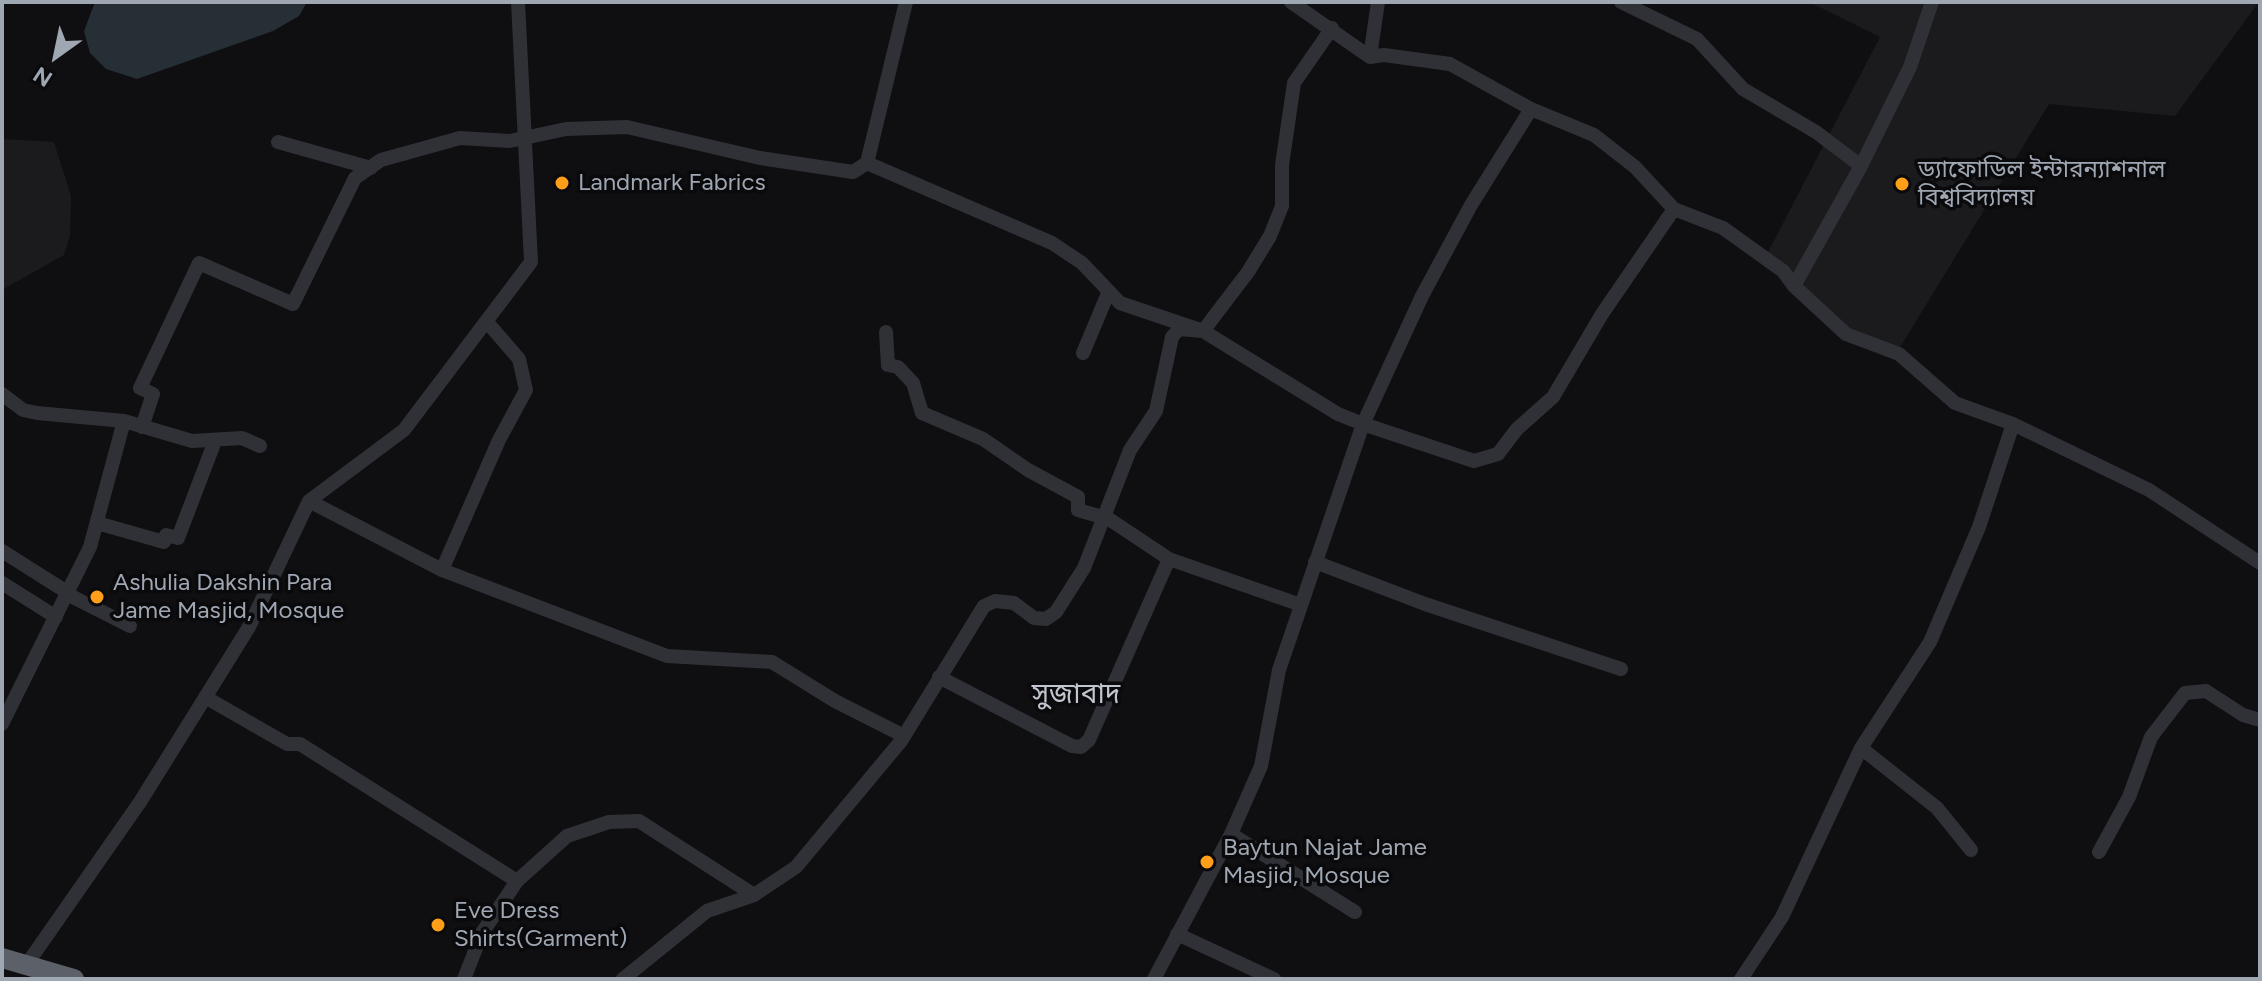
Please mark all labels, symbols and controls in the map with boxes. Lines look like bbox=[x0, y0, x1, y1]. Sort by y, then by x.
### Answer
north arrow bbox=[16, 16, 96, 96]
text: N bbox=[28, 61, 57, 93]
place label: ড্যাফোডিল ইন্টারন্যাশনাল বিশ্ববিদ্যালয় bbox=[1918, 156, 2165, 212]
place label: Landmark Fabrics bbox=[578, 169, 766, 197]
marker: Landmark Fabrics bbox=[553, 174, 571, 192]
marker: ড্যাফোডিল ইন্টারন্যাশনাল বিশ্ববিদ্যালয় bbox=[1893, 175, 1911, 193]
place label: Ashulia Dakshin Para Jame Masjid, Mosque bbox=[113, 569, 344, 625]
marker: Ashulia Dakshin Para Jame Masjid, Mosque bbox=[88, 588, 106, 606]
district label: সুজাবাদ bbox=[1032, 678, 1120, 712]
place label: Baytun Najat Jame Masjid, Mosque bbox=[1223, 834, 1427, 890]
marker: Baytun Najat Jame Masjid, Mosque bbox=[1198, 853, 1216, 871]
place label: Eve Dress Shirts(Garment) bbox=[454, 897, 628, 953]
marker: Eve Dress Shirts(Garment) bbox=[429, 916, 447, 934]

